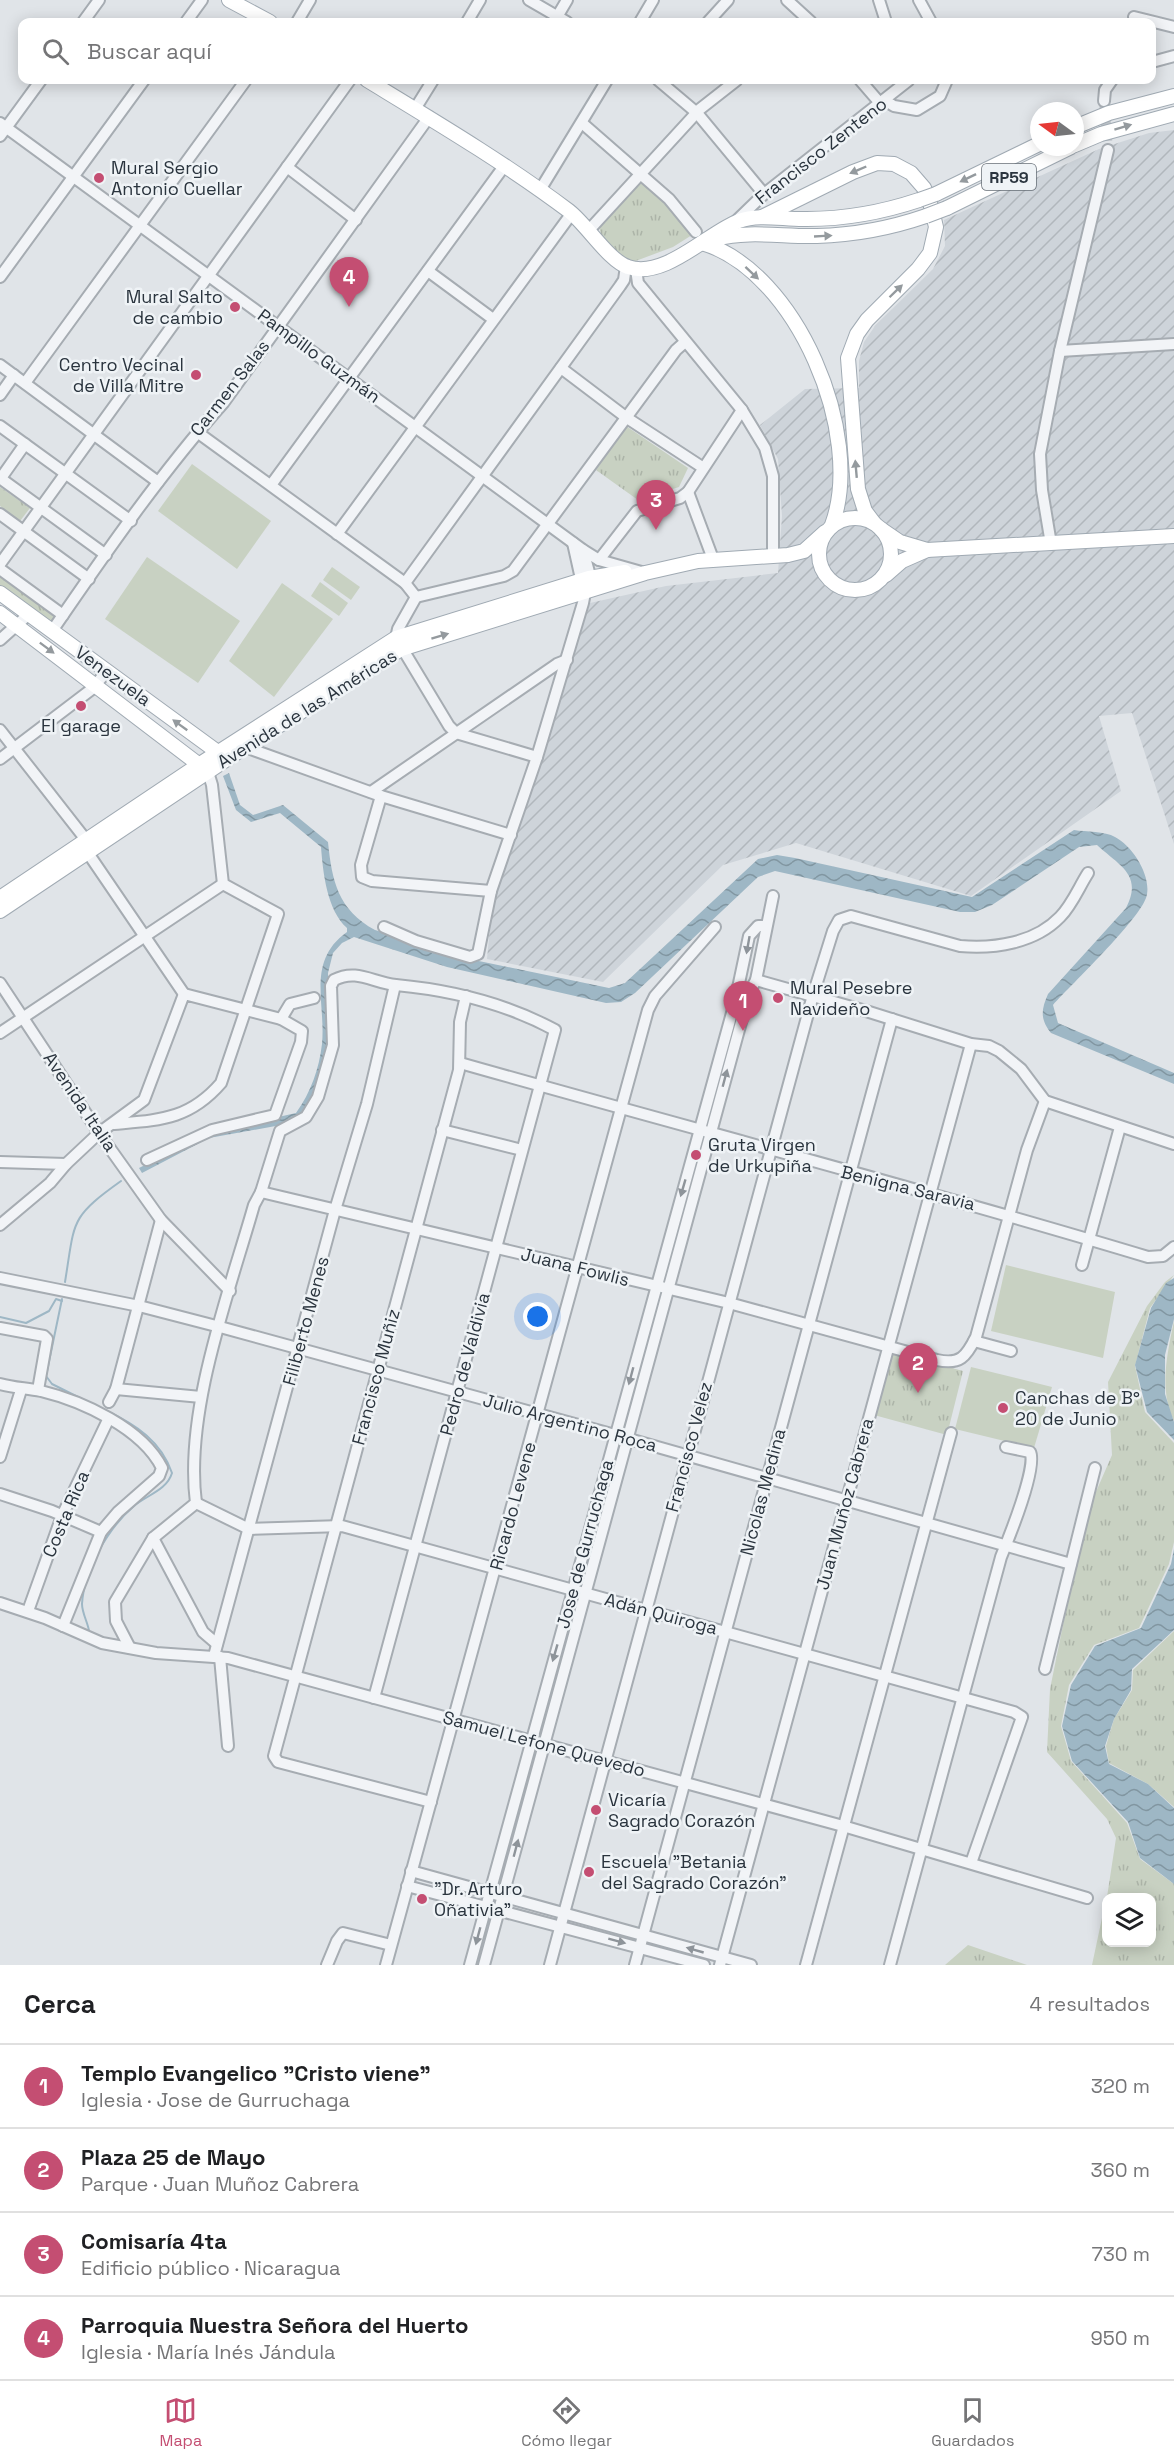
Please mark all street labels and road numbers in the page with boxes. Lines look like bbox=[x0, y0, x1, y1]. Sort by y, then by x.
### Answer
street label: Francisco Zenteno bbox=[750, 92, 891, 209]
road number: RP59 bbox=[982, 164, 1036, 190]
street label: Pampillo Guzmán bbox=[253, 303, 385, 408]
street label: Carmen Salas bbox=[185, 335, 274, 440]
street label: Venezuela bbox=[71, 640, 156, 711]
street label: Avenida de las Américas bbox=[213, 644, 401, 773]
street label: Avenida Italia bbox=[39, 1048, 122, 1156]
street label: Benigna Saravia bbox=[839, 1160, 978, 1215]
street label: Juana Fowlis bbox=[519, 1242, 632, 1291]
street label: Filiberto Menes bbox=[277, 1254, 334, 1388]
street label: Pedro de Valdivia bbox=[434, 1290, 495, 1438]
street label: Francisco Muñiz bbox=[346, 1306, 405, 1448]
street label: Francisco Velez bbox=[660, 1379, 717, 1514]
street label: Julio Argentino Roca bbox=[480, 1388, 660, 1457]
street label: Juan Muñoz Cabrera bbox=[810, 1415, 879, 1592]
street label: Nicolas Medina bbox=[734, 1426, 791, 1558]
street label: Ricardo Levene bbox=[484, 1439, 541, 1573]
street label: Jose de Gurruchaga bbox=[551, 1457, 618, 1631]
street label: Costa Rica bbox=[37, 1467, 94, 1561]
street label: Adán Quiroga bbox=[602, 1587, 720, 1640]
street label: Samuel Lefone Quevedo bbox=[440, 1705, 648, 1782]

